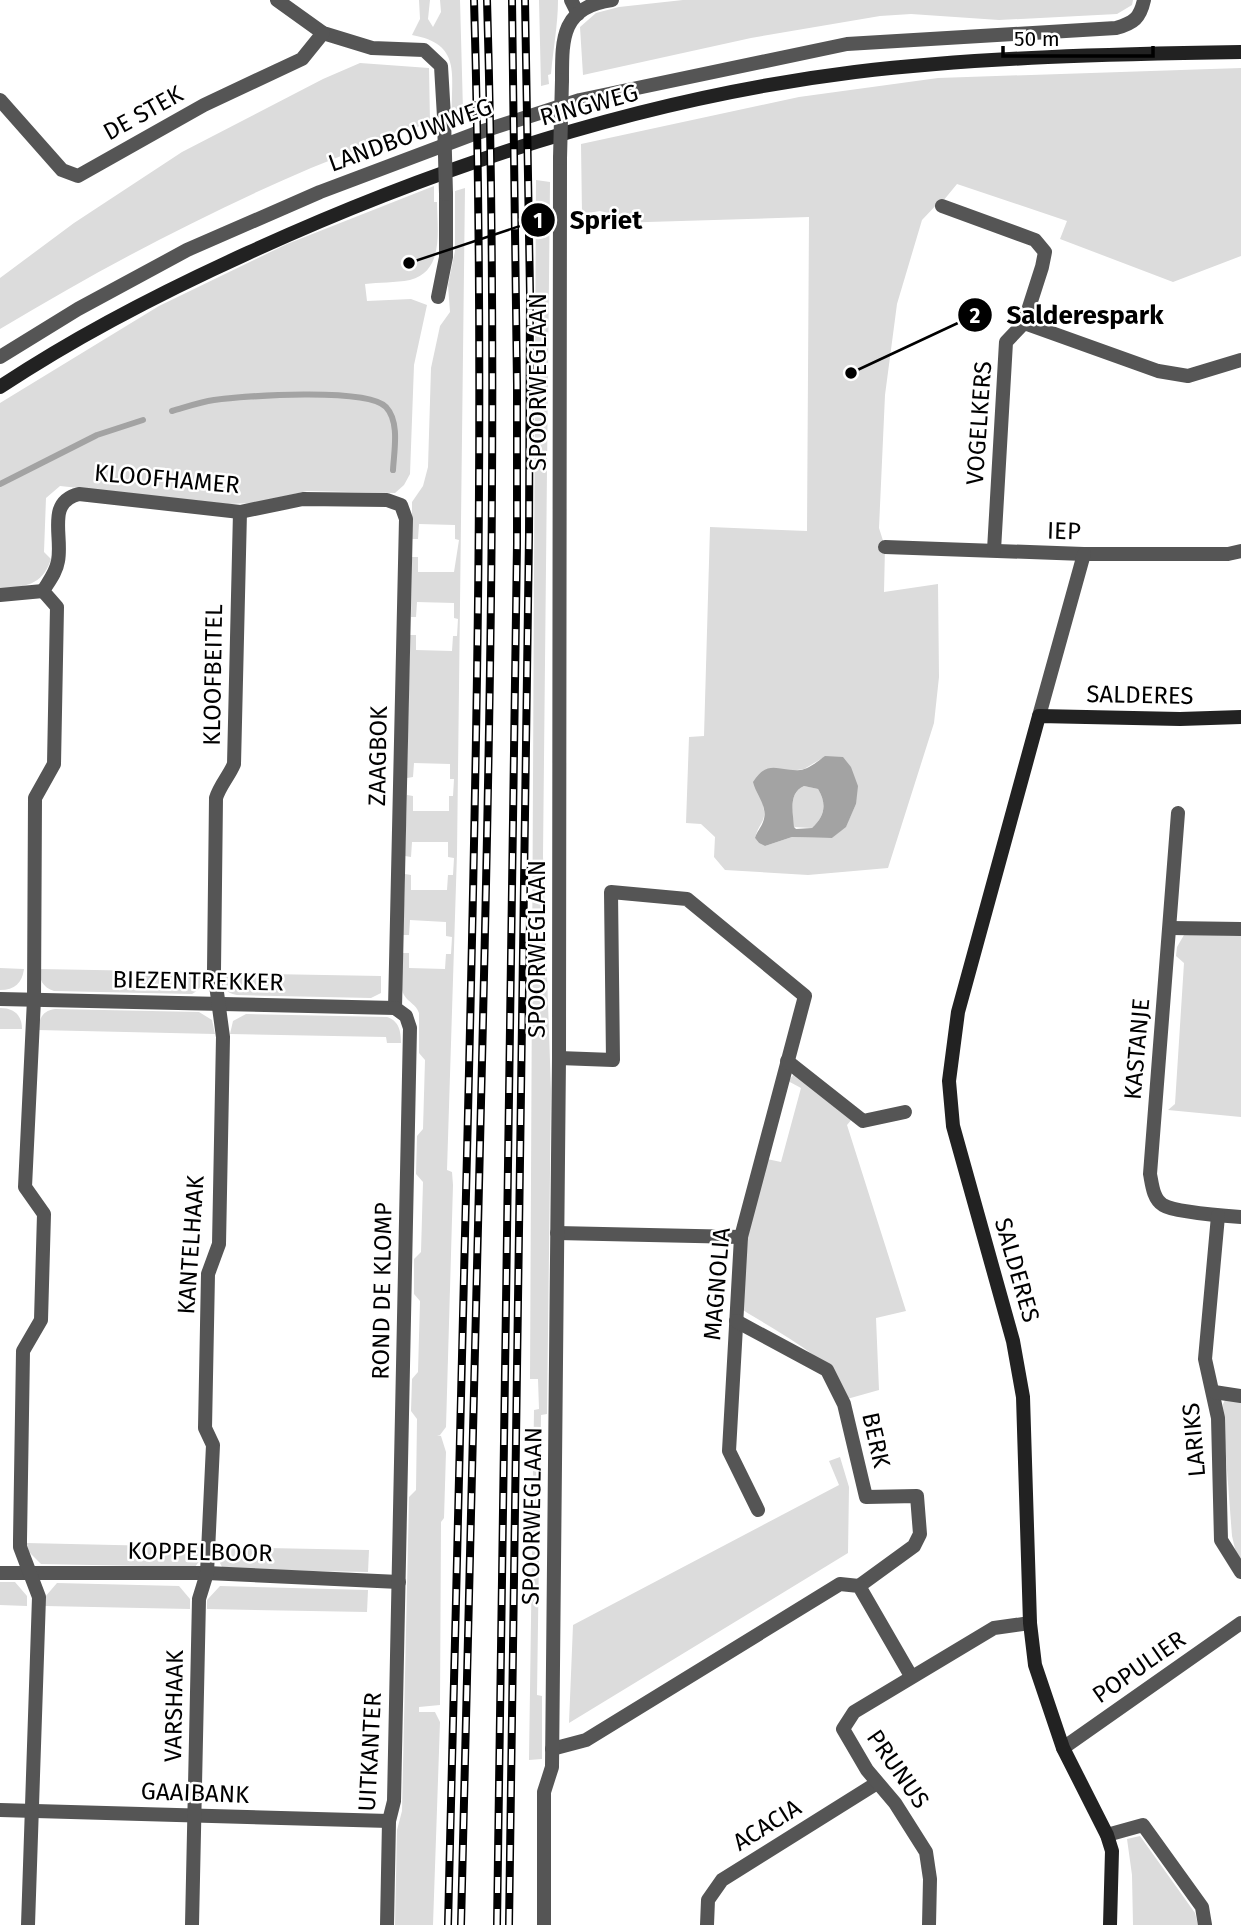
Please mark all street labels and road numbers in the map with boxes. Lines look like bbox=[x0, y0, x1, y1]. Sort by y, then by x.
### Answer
street label: RINGWEG bbox=[537, 78, 641, 132]
street label: DE STEK bbox=[98, 79, 188, 146]
street label: LANDBOUWWEG bbox=[324, 92, 496, 178]
street label: SPOORWEGLAAN bbox=[524, 293, 552, 471]
street label: VOGELKERS bbox=[961, 360, 997, 486]
street label: KLOOFHAMER bbox=[93, 459, 241, 499]
street label: IEP bbox=[1047, 516, 1081, 546]
street label: KLOOFBEITEL bbox=[198, 604, 228, 746]
street label: SALDERES bbox=[1086, 680, 1194, 710]
street label: ZAAGBOK bbox=[363, 705, 393, 806]
street label: SPOORWEGLAAN bbox=[523, 860, 551, 1038]
street label: BIEZENTREKKER bbox=[112, 966, 284, 996]
street label: KASTANJE bbox=[1119, 997, 1155, 1101]
street label: KANTELHAAK bbox=[172, 1174, 210, 1316]
street label: ROND DE KLOMP bbox=[366, 1202, 398, 1380]
street label: SALDERES bbox=[989, 1215, 1045, 1325]
street label: MAGNOLIA bbox=[698, 1226, 736, 1342]
street label: LARIKS bbox=[1177, 1402, 1211, 1478]
street label: BERK bbox=[856, 1410, 896, 1471]
street label: SPOORWEGLAAN bbox=[516, 1427, 548, 1605]
street label: KOPPELBOOR bbox=[127, 1537, 273, 1567]
street label: POPULIER bbox=[1087, 1625, 1191, 1709]
street label: VARSHAAK bbox=[159, 1649, 189, 1762]
street label: UITKANTER bbox=[353, 1692, 387, 1812]
street label: PRUNUS bbox=[861, 1724, 935, 1814]
street label: GAAIBANK bbox=[140, 1777, 251, 1809]
street label: ACACIA bbox=[728, 1793, 806, 1857]

